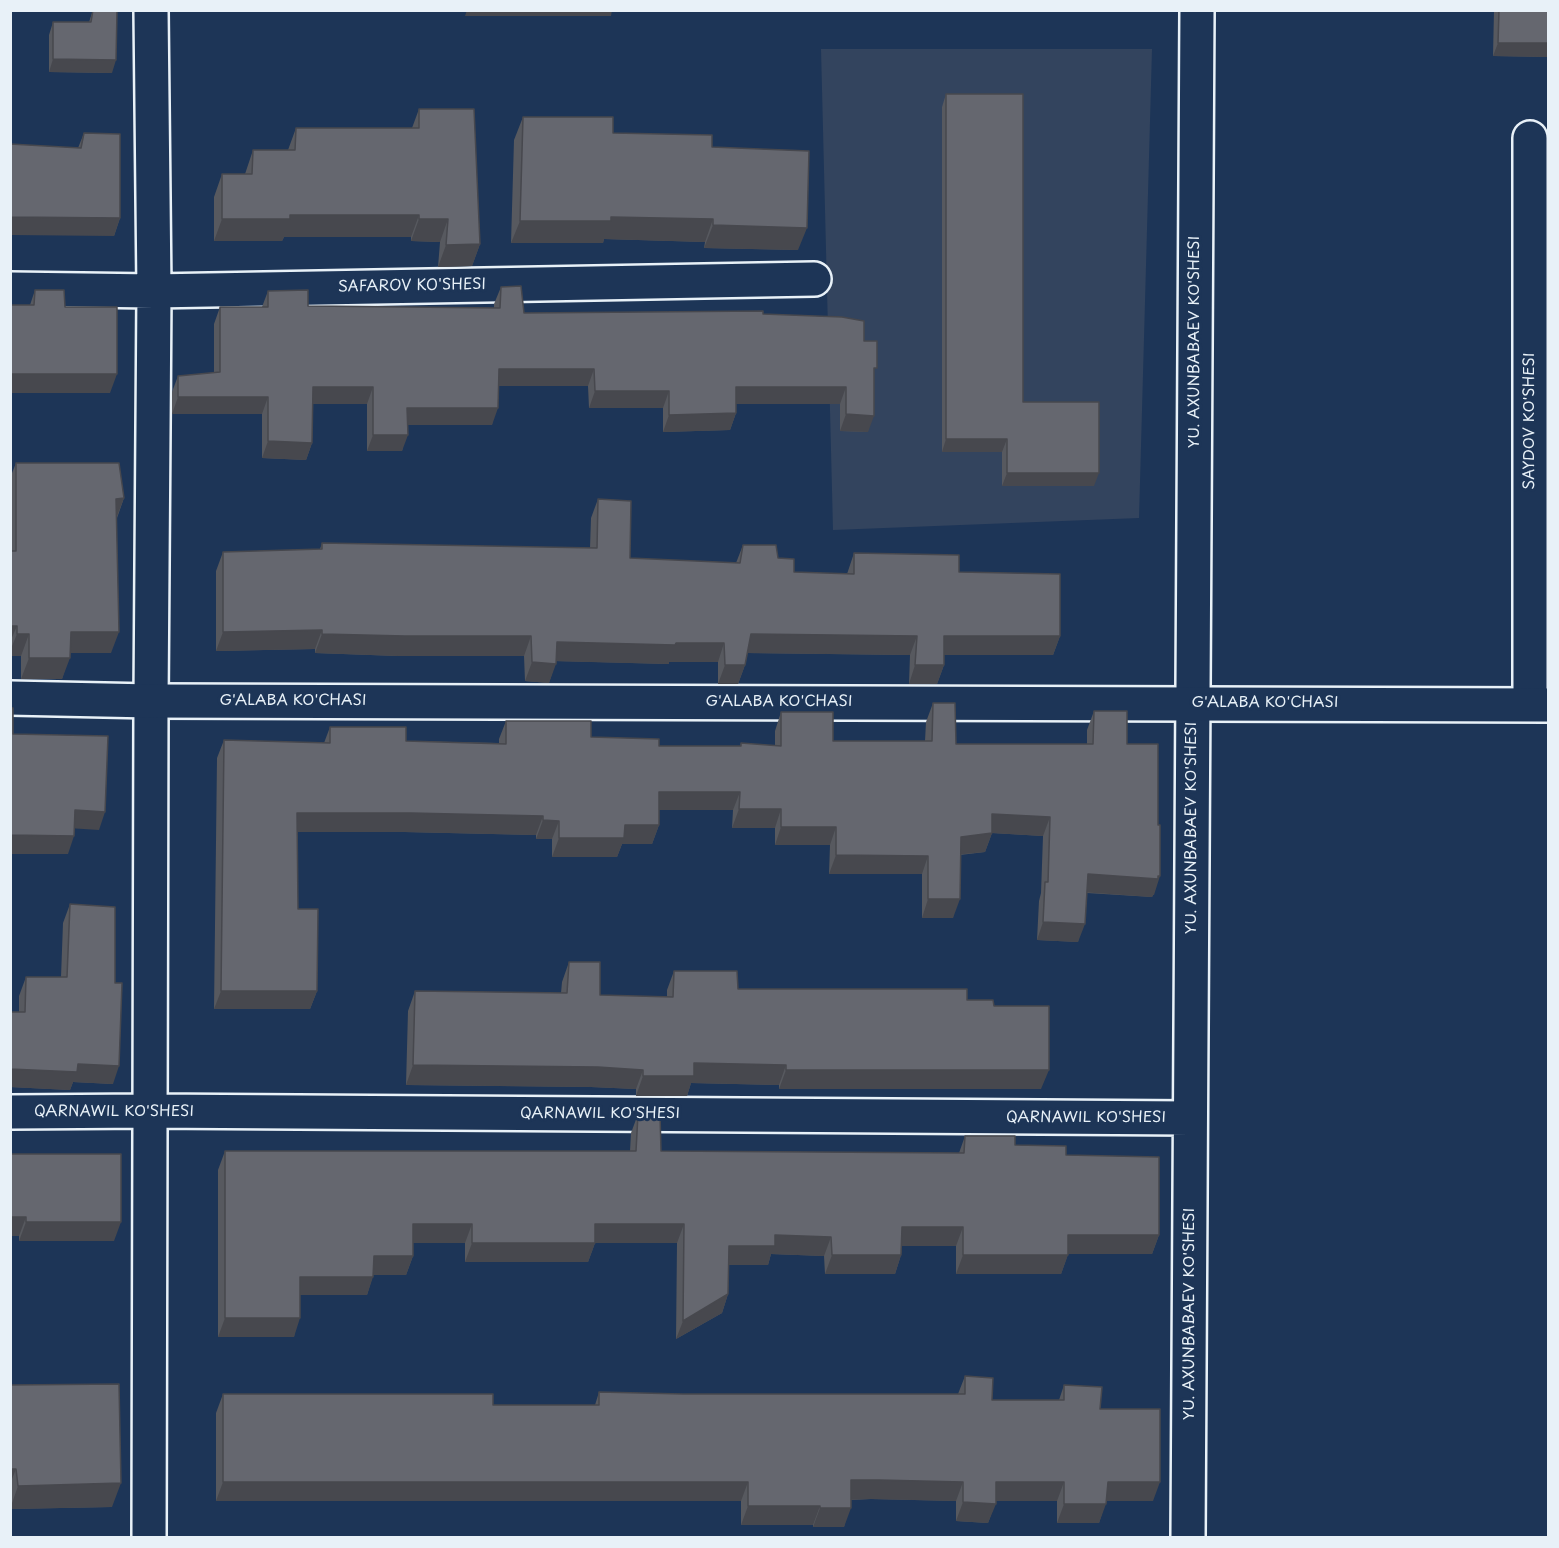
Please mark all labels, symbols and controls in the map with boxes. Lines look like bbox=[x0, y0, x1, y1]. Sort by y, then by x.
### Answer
street label: YU. AXUNBABAEV KO'SHESI bbox=[1186, 236, 1204, 448]
street label: SAFAROV KO'SHESI bbox=[338, 276, 486, 296]
street label: SAYDOV KO'SHESI bbox=[1521, 352, 1539, 490]
street label: G'ALABA KO'CHASI bbox=[219, 692, 367, 710]
street label: G'ALABA KO'CHASI bbox=[705, 693, 853, 711]
street label: G'ALABA KO'CHASI bbox=[1191, 694, 1339, 712]
street label: YU. AXUNBABAEV KO'SHESI bbox=[1183, 722, 1201, 934]
street label: QARNAWIL KO'SHESI bbox=[34, 1103, 194, 1121]
street label: QARNAWIL KO'SHESI bbox=[520, 1105, 680, 1123]
street label: QARNAWIL KO'SHESI bbox=[1006, 1109, 1166, 1127]
street label: YU. AXUNBABAEV KO'SHESI bbox=[1181, 1208, 1199, 1420]

